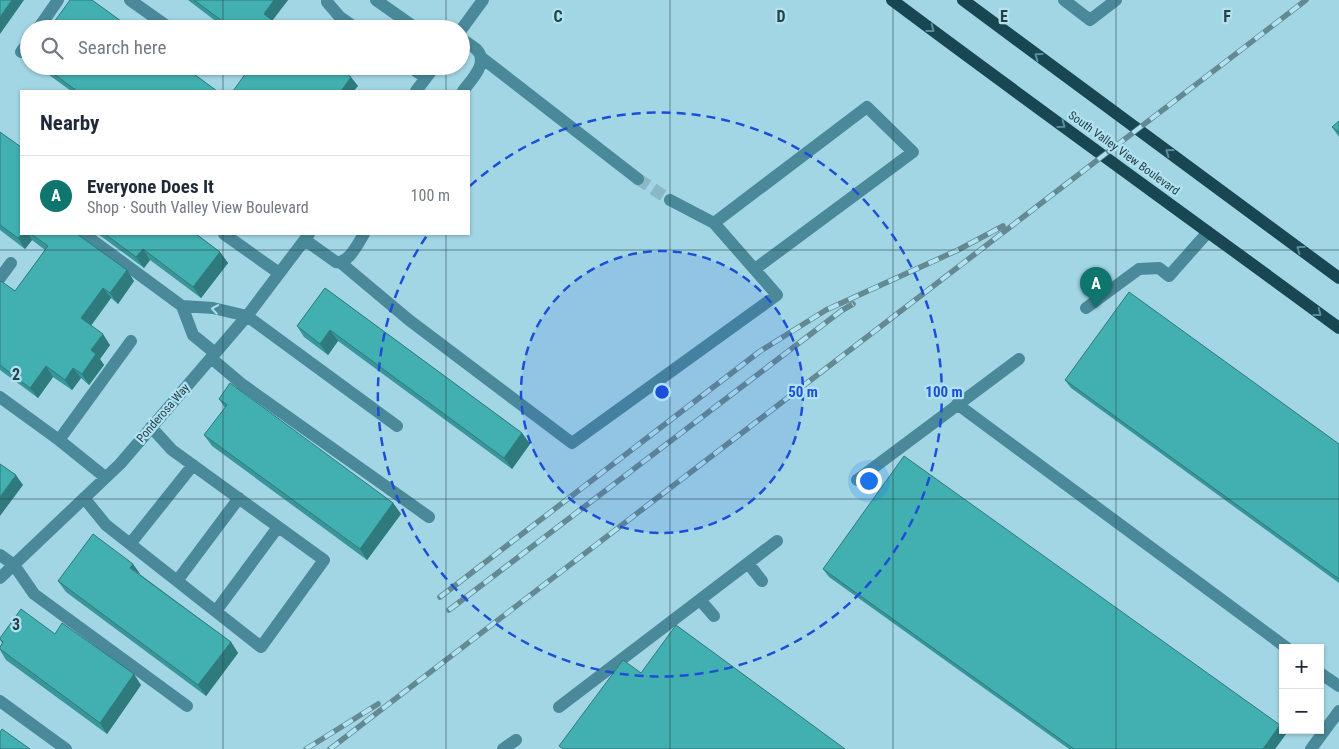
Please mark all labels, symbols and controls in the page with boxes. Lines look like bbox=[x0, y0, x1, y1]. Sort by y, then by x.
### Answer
text: C bbox=[553, 7, 563, 26]
text: D bbox=[776, 7, 786, 26]
text: E bbox=[1000, 7, 1008, 26]
text: F bbox=[1223, 7, 1231, 26]
search box bbox=[20, 20, 470, 75]
one-way arrow bbox=[925, 23, 935, 32]
icon: search bbox=[38, 34, 66, 62]
text: Search here bbox=[78, 36, 166, 59]
one-way arrow bbox=[1035, 53, 1044, 61]
street label: South Valley View Boulevard bbox=[1066, 108, 1182, 198]
text: Nearby bbox=[40, 111, 99, 135]
one-way arrow bbox=[1056, 120, 1065, 128]
one-way arrow bbox=[1165, 149, 1175, 158]
text: Everyone Does It bbox=[87, 175, 214, 198]
text: A bbox=[51, 186, 61, 205]
text: 100 m bbox=[411, 186, 450, 205]
text: Shop · South Valley View Boulevard bbox=[87, 198, 309, 217]
one-way arrow bbox=[1297, 246, 1306, 254]
pin: A bbox=[1080, 267, 1112, 308]
one-way arrow bbox=[210, 304, 219, 314]
one-way arrow bbox=[1312, 307, 1321, 315]
text: 2 bbox=[12, 365, 20, 384]
street label: Ponderosa Way bbox=[134, 381, 192, 445]
centre of rings bbox=[653, 383, 671, 401]
text: 50 m bbox=[788, 383, 818, 401]
text: 100 m bbox=[925, 383, 963, 401]
your location bbox=[856, 468, 882, 494]
text: 3 bbox=[12, 615, 20, 634]
map controls bbox=[1279, 644, 1324, 734]
button: + bbox=[1279, 644, 1324, 689]
button: − bbox=[1279, 689, 1324, 734]

